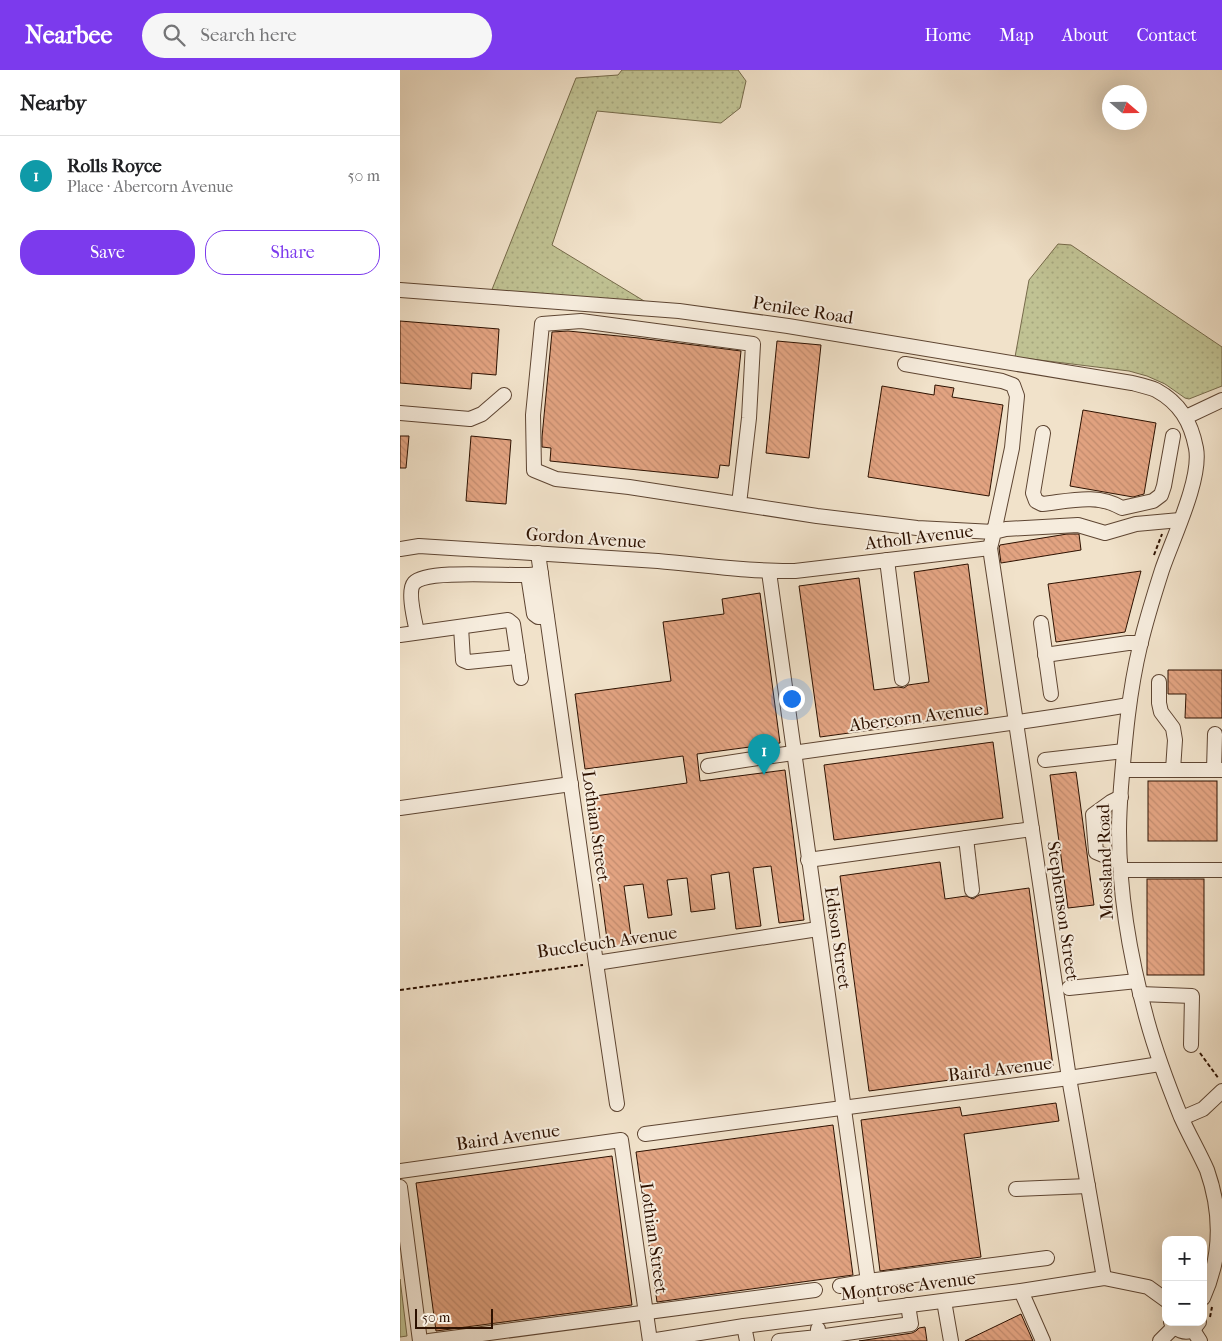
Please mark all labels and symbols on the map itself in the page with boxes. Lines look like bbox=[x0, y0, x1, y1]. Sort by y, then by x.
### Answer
north arrow bbox=[1102, 85, 1147, 130]
street label: Penilee Road bbox=[751, 292, 855, 329]
street label: Atholl Avenue bbox=[863, 520, 974, 555]
street label: Gordon Avenue bbox=[525, 524, 647, 553]
your location bbox=[779, 686, 805, 712]
street label: Abercorn Avenue bbox=[847, 699, 984, 736]
pin: 1 bbox=[748, 734, 780, 775]
street label: Lothian Street bbox=[577, 769, 614, 884]
street label: Mossland Road bbox=[1093, 803, 1118, 920]
street label: Stephenson Street bbox=[1042, 840, 1083, 983]
street label: Edison Street bbox=[820, 885, 855, 991]
street label: Buccleuch Avenue bbox=[536, 922, 679, 963]
street label: Baird Avenue bbox=[947, 1053, 1053, 1086]
street label: Baird Avenue bbox=[455, 1120, 561, 1155]
street label: Lothian Street bbox=[635, 1181, 672, 1296]
street label: Montrose Avenue bbox=[839, 1268, 977, 1305]
scale bar bbox=[415, 1306, 492, 1329]

